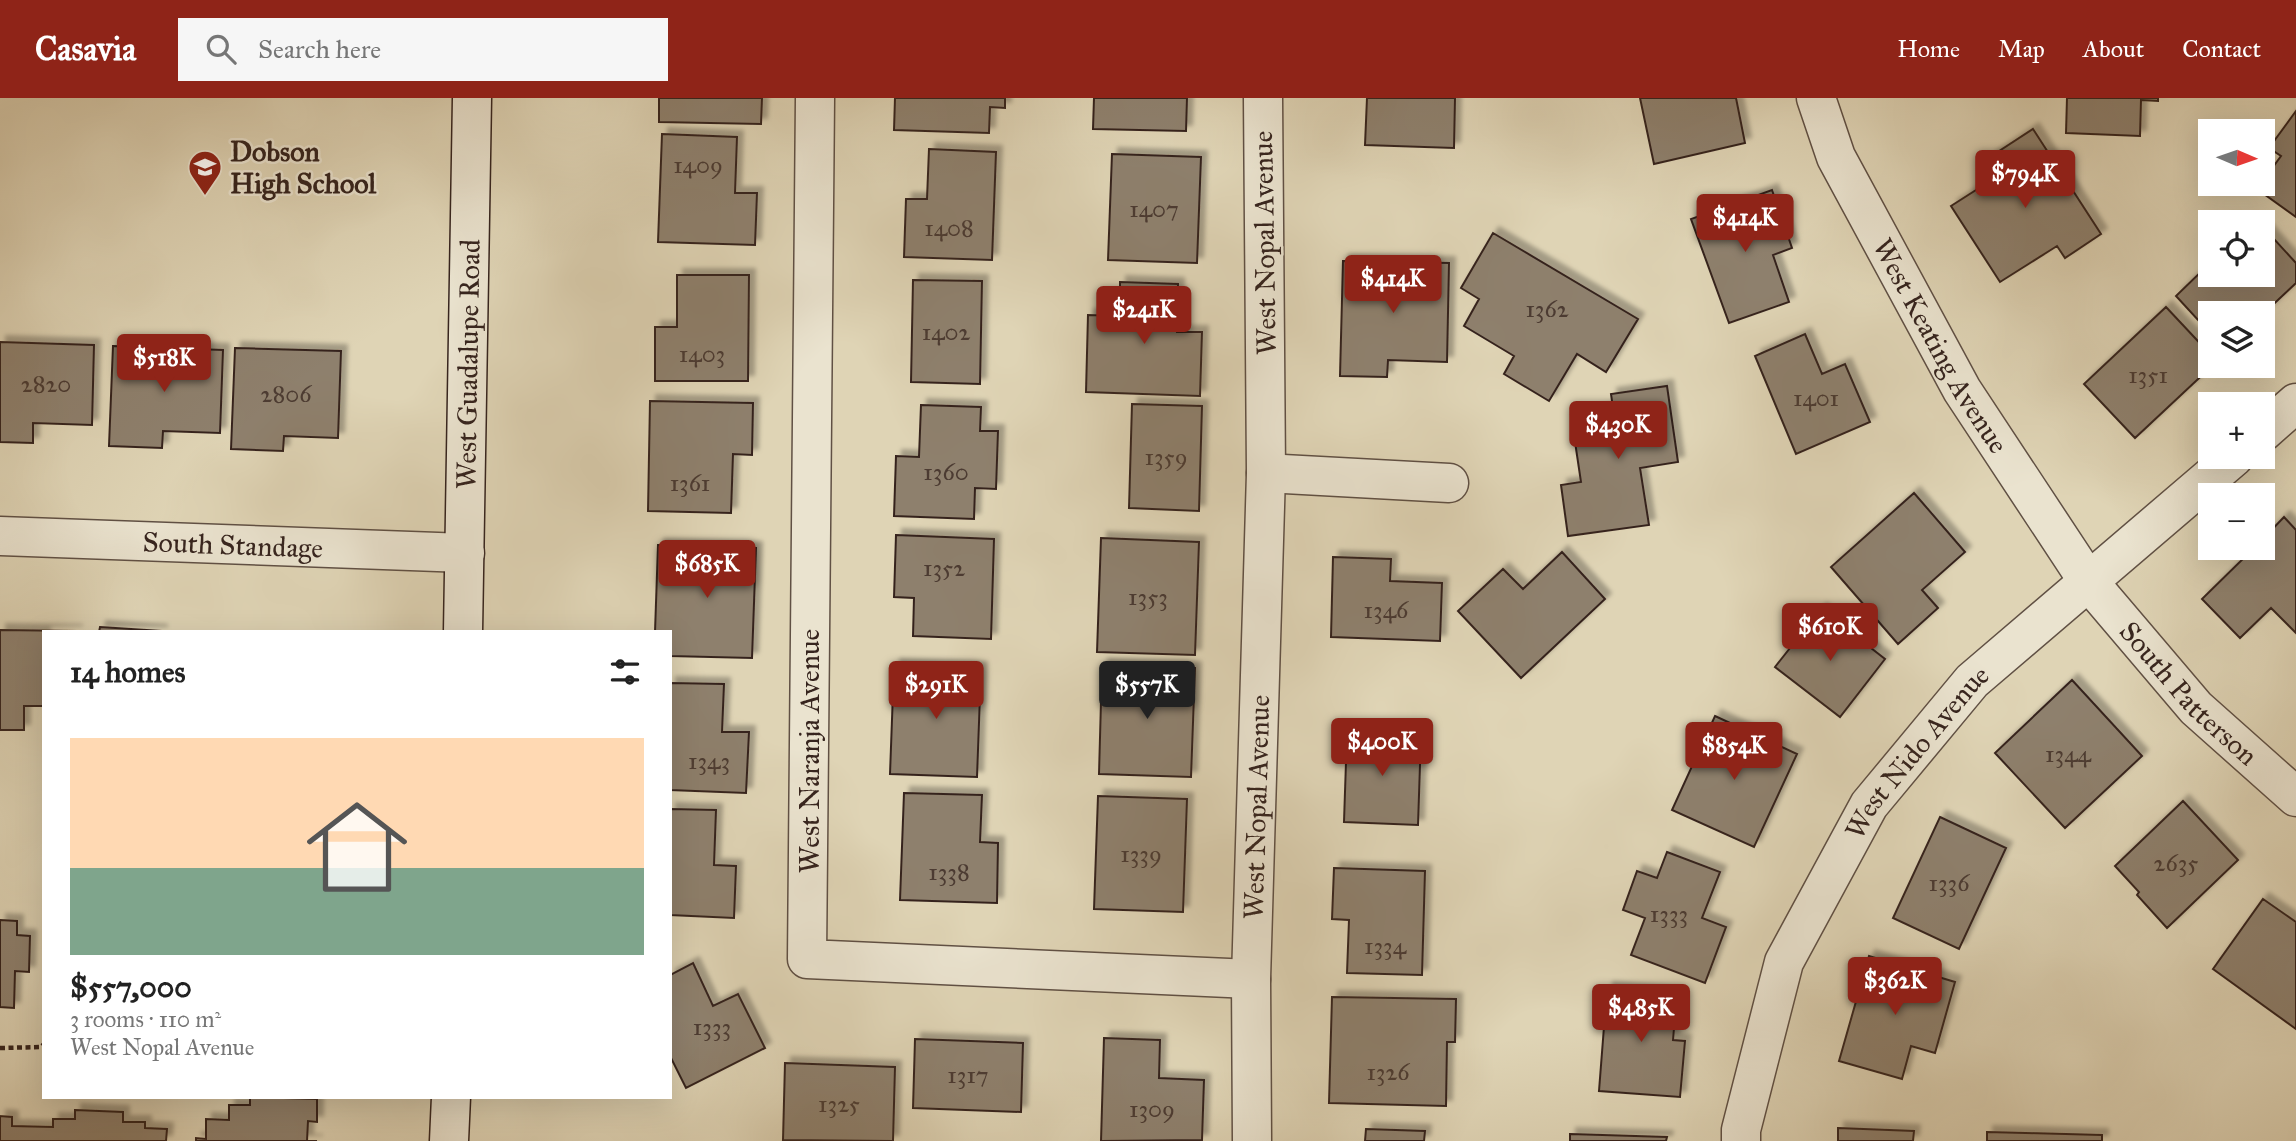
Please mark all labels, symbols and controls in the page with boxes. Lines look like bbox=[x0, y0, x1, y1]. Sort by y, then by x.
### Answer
search box bbox=[178, 18, 668, 81]
text: Casavia bbox=[35, 29, 136, 69]
icon: search bbox=[202, 30, 240, 68]
text: Search here bbox=[258, 33, 381, 65]
text: Home bbox=[1897, 34, 1960, 64]
text: Map bbox=[1998, 34, 2045, 64]
text: About bbox=[2083, 34, 2144, 64]
text: Contact bbox=[2182, 34, 2261, 64]
north arrow bbox=[2198, 119, 2275, 196]
map controls bbox=[2198, 119, 2275, 560]
street label: West Nopal Avenue bbox=[1245, 131, 1284, 355]
place label: Dobson High School bbox=[230, 134, 376, 201]
school or university icon: Dobson High School bbox=[186, 148, 224, 197]
house number: 1409 bbox=[673, 150, 723, 180]
pin: $794K bbox=[1976, 150, 2074, 210]
text: $794K bbox=[1991, 159, 2059, 187]
house number: 1407 bbox=[1129, 194, 1179, 224]
pin: $414K bbox=[1696, 194, 1794, 254]
text: $414K bbox=[1713, 203, 1777, 231]
button: locate bbox=[2198, 210, 2275, 287]
house number: 1408 bbox=[924, 213, 974, 243]
street label: West Keating Avenue bbox=[1865, 232, 2016, 460]
street label: West Guadalupe Road bbox=[448, 239, 488, 489]
pin: $414K bbox=[1344, 256, 1442, 315]
text: $414K bbox=[1361, 264, 1425, 292]
pin: $241K bbox=[1095, 286, 1193, 346]
house number: 1362 bbox=[1525, 294, 1569, 324]
text: $241K bbox=[1112, 295, 1176, 323]
button: layers bbox=[2198, 301, 2275, 378]
house number: 1402 bbox=[922, 317, 970, 347]
pin: $518K bbox=[115, 334, 213, 394]
house number: 1403 bbox=[679, 339, 725, 369]
text: $518K bbox=[133, 343, 195, 371]
house number: 1351 bbox=[2128, 360, 2168, 390]
house number: 2820 bbox=[21, 369, 71, 399]
house number: 2806 bbox=[261, 379, 312, 409]
house number: 1401 bbox=[1793, 383, 1839, 413]
button: + bbox=[2198, 392, 2275, 469]
pin: $430K bbox=[1569, 402, 1667, 461]
text: $430K bbox=[1585, 410, 1651, 438]
house number: 1359 bbox=[1144, 442, 1188, 472]
house number: 1360 bbox=[923, 457, 969, 487]
house number: 1361 bbox=[670, 468, 710, 498]
button: − bbox=[2198, 483, 2275, 560]
street label: South Standage bbox=[142, 524, 324, 566]
pin: $685K bbox=[658, 540, 756, 600]
text: $685K bbox=[675, 549, 739, 577]
house number: 1352 bbox=[923, 553, 965, 583]
house number: 1353 bbox=[1128, 582, 1168, 612]
house number: 1346 bbox=[1364, 595, 1409, 625]
pin: $610K bbox=[1781, 603, 1879, 663]
text: $610K bbox=[1798, 612, 1862, 640]
street label: South Patterson bbox=[2112, 614, 2265, 773]
street label: West Naranja Avenue bbox=[792, 629, 827, 873]
icon: filters bbox=[606, 653, 644, 691]
text: 14 homes bbox=[70, 654, 185, 690]
street label: West Nido Avenue bbox=[1837, 657, 1996, 845]
pin: $291K bbox=[887, 662, 985, 721]
pin: $557K bbox=[1098, 662, 1196, 721]
text: $291K bbox=[905, 670, 967, 698]
text: $557K bbox=[1115, 670, 1179, 698]
street label: West Nopal Avenue bbox=[1236, 694, 1277, 920]
pin: $400K bbox=[1333, 718, 1431, 778]
pin: $854K bbox=[1685, 722, 1783, 782]
text: $400K bbox=[1347, 727, 1417, 755]
text: $854K bbox=[1701, 731, 1767, 759]
house number: 1344 bbox=[2045, 739, 2092, 769]
house number: 1343 bbox=[688, 746, 730, 776]
icon: home bbox=[294, 784, 420, 910]
house number: 1339 bbox=[1120, 839, 1162, 869]
house number: 2635 bbox=[2154, 848, 2198, 878]
house number: 1338 bbox=[928, 857, 970, 887]
house number: 1336 bbox=[1929, 868, 1970, 898]
house number: 1333 bbox=[1650, 899, 1688, 929]
house number: 1334 bbox=[1364, 931, 1407, 961]
pin: $362K bbox=[1846, 958, 1944, 1017]
text: $362K bbox=[1864, 966, 1926, 994]
text: $557,000 bbox=[70, 969, 192, 1005]
pin: $485K bbox=[1592, 984, 1690, 1044]
text: $485K bbox=[1608, 993, 1674, 1021]
text: 3 rooms · 110 m² bbox=[70, 1005, 221, 1033]
house number: 1333 bbox=[693, 1012, 731, 1042]
text: West Nopal Avenue bbox=[70, 1033, 254, 1061]
house number: 1326 bbox=[1366, 1057, 1410, 1087]
house number: 1317 bbox=[947, 1060, 989, 1090]
house number: 1325 bbox=[818, 1089, 860, 1119]
house number: 1309 bbox=[1129, 1094, 1175, 1124]

